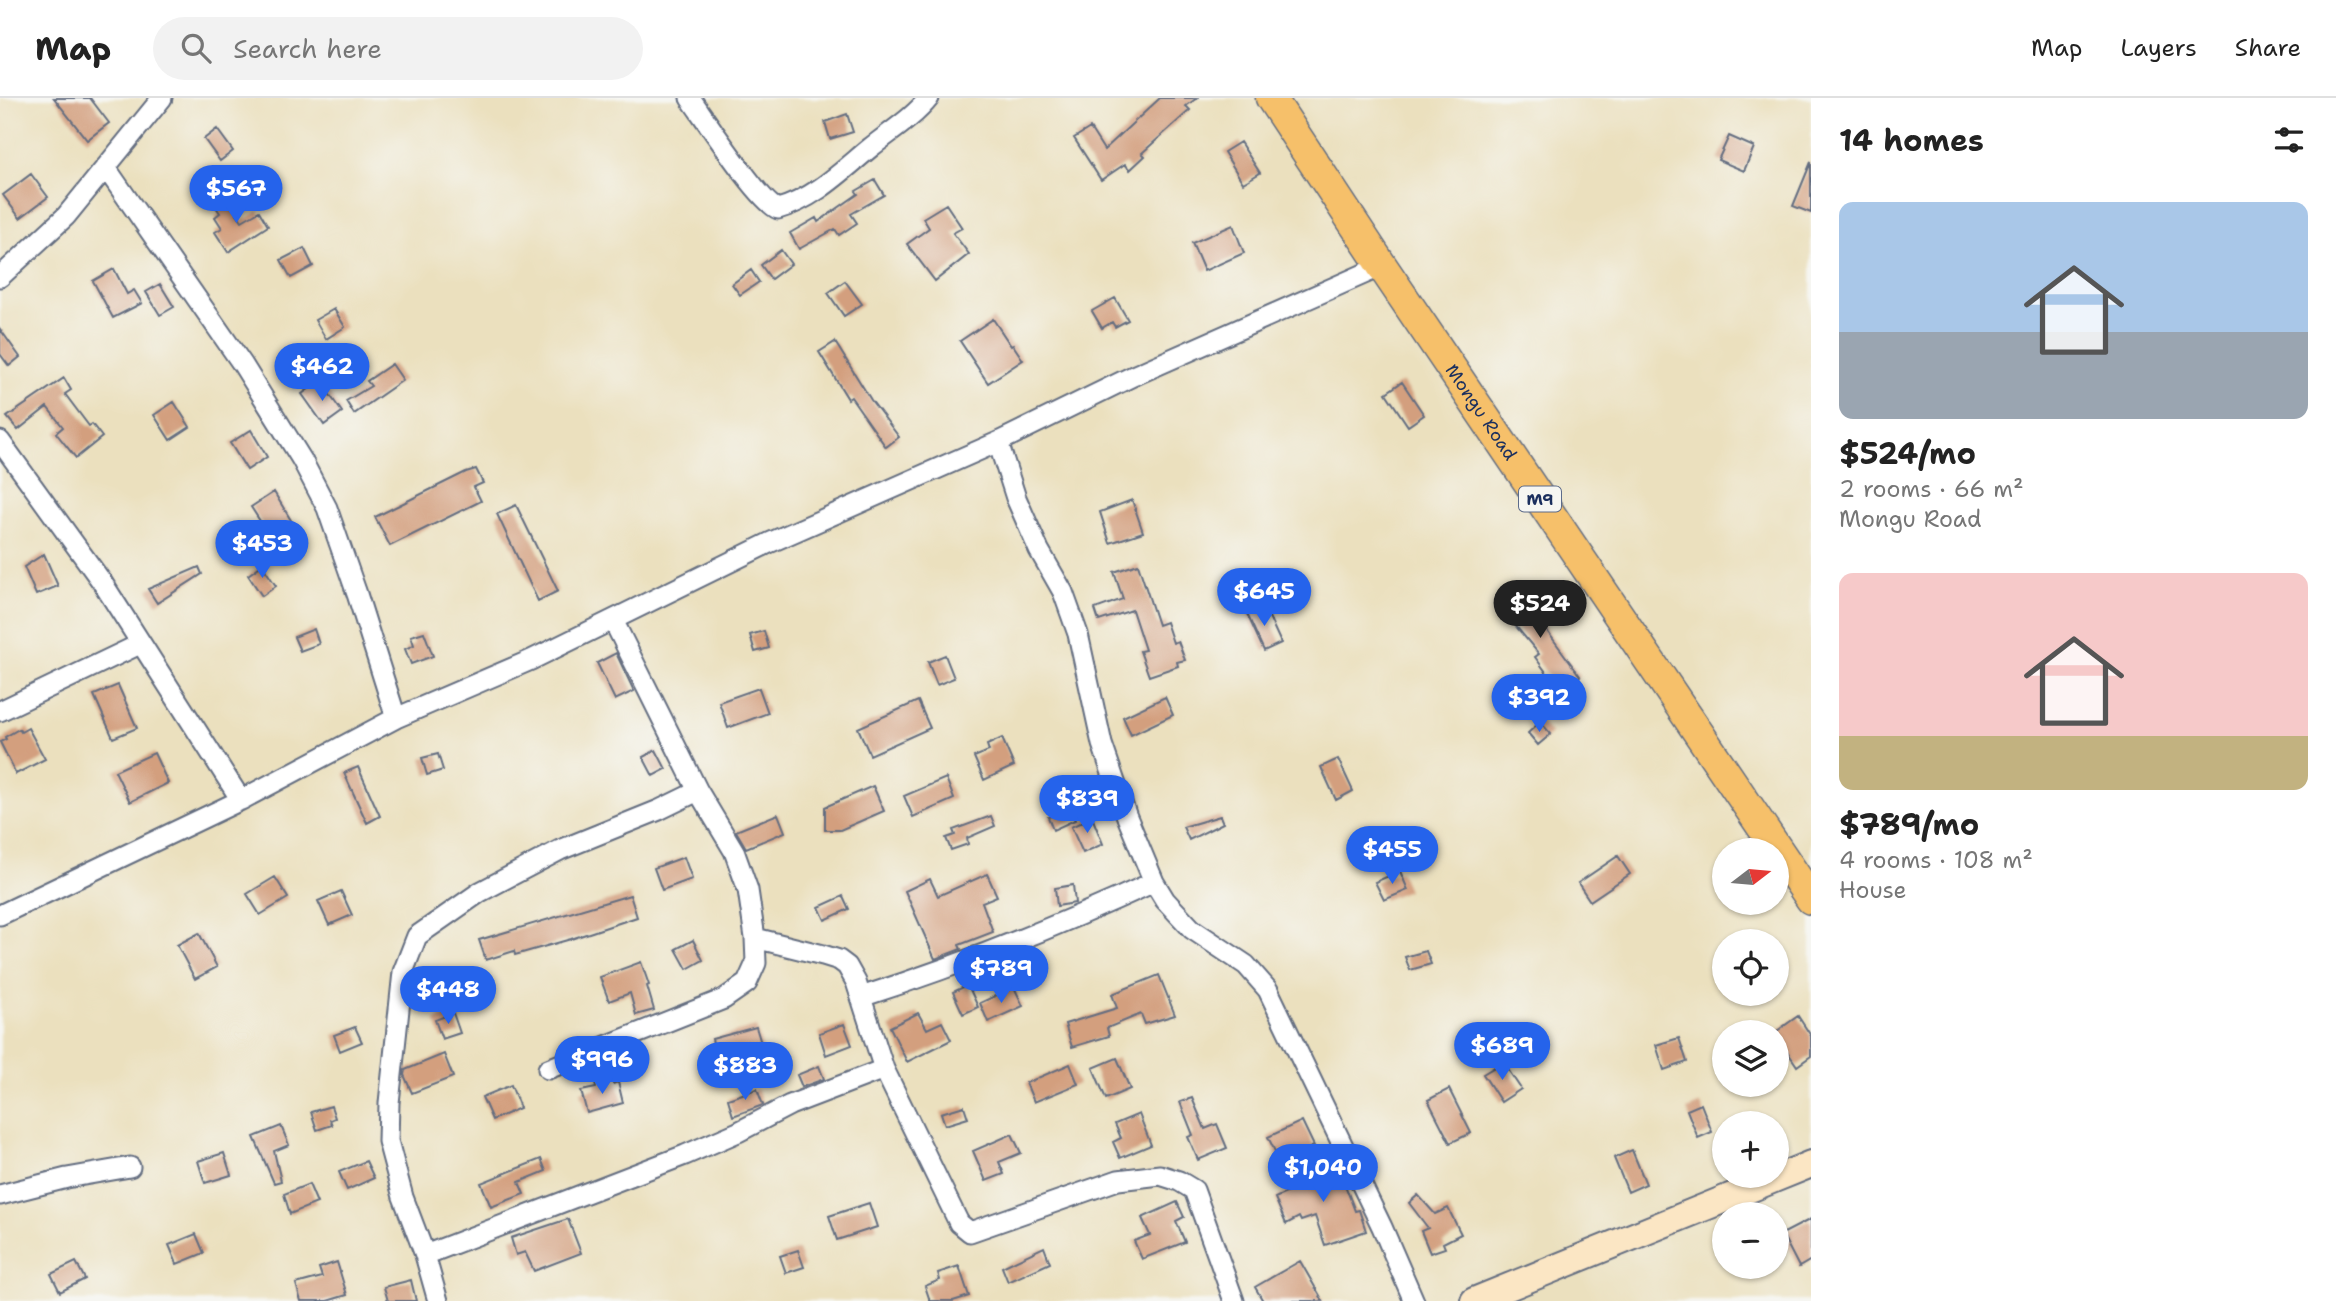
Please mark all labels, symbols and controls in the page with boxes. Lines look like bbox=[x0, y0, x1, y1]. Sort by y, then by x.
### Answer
search box bbox=[153, 17, 643, 80]
text: Map bbox=[35, 26, 111, 71]
icon: search bbox=[177, 29, 215, 67]
text: Search here bbox=[233, 31, 382, 66]
text: Map bbox=[2031, 32, 2082, 64]
text: Layers bbox=[2120, 32, 2197, 64]
text: Share bbox=[2235, 32, 2301, 64]
text: 14 homes bbox=[1839, 120, 1984, 161]
icon: filters bbox=[2270, 121, 2308, 159]
pin: $567 bbox=[195, 166, 277, 225]
text: $567 bbox=[205, 173, 267, 203]
icon: home bbox=[2011, 247, 2137, 373]
pin: $462 bbox=[281, 344, 363, 403]
text: $462 bbox=[290, 351, 354, 381]
street label: Mongu Road bbox=[1440, 359, 1522, 465]
text: $524/mo bbox=[1839, 433, 1976, 474]
text: 2 rooms · 66 m² bbox=[1839, 474, 2024, 504]
road number: M9 bbox=[1519, 486, 1561, 512]
text: Mongu Road bbox=[1839, 504, 1981, 534]
pin: $453 bbox=[221, 520, 303, 580]
text: $453 bbox=[231, 528, 293, 558]
pin: $645 bbox=[1223, 568, 1305, 628]
text: $645 bbox=[1233, 576, 1295, 606]
pin: $524 bbox=[1499, 580, 1581, 640]
text: $524 bbox=[1510, 588, 1570, 618]
icon: home bbox=[2011, 618, 2137, 744]
pin: $392 bbox=[1498, 674, 1580, 734]
text: $392 bbox=[1508, 682, 1570, 712]
pin: $839 bbox=[1046, 776, 1128, 835]
text: $839 bbox=[1055, 783, 1119, 813]
text: $789/mo bbox=[1839, 804, 1979, 845]
pin: $455 bbox=[1351, 826, 1433, 886]
text: $455 bbox=[1362, 834, 1422, 864]
north arrow bbox=[1712, 838, 1788, 915]
map controls bbox=[1712, 838, 1789, 1279]
text: 4 rooms · 108 m² bbox=[1839, 845, 2033, 875]
text: House bbox=[1839, 875, 1907, 905]
button: locate bbox=[1712, 929, 1789, 1006]
pin: $789 bbox=[960, 946, 1042, 1005]
text: $789 bbox=[969, 953, 1033, 983]
pin: $448 bbox=[407, 967, 489, 1026]
text: $448 bbox=[416, 974, 480, 1004]
button: layers bbox=[1712, 1020, 1789, 1097]
pin: $689 bbox=[1461, 1023, 1543, 1082]
text: $689 bbox=[1470, 1030, 1534, 1060]
pin: $996 bbox=[561, 1037, 643, 1096]
pin: $883 bbox=[704, 1042, 786, 1102]
text: $996 bbox=[571, 1044, 633, 1074]
text: $883 bbox=[713, 1050, 777, 1080]
button: + bbox=[1712, 1111, 1789, 1188]
pin: $1,040 bbox=[1266, 1144, 1380, 1204]
text: $1,040 bbox=[1284, 1152, 1362, 1182]
button: − bbox=[1712, 1202, 1789, 1279]

